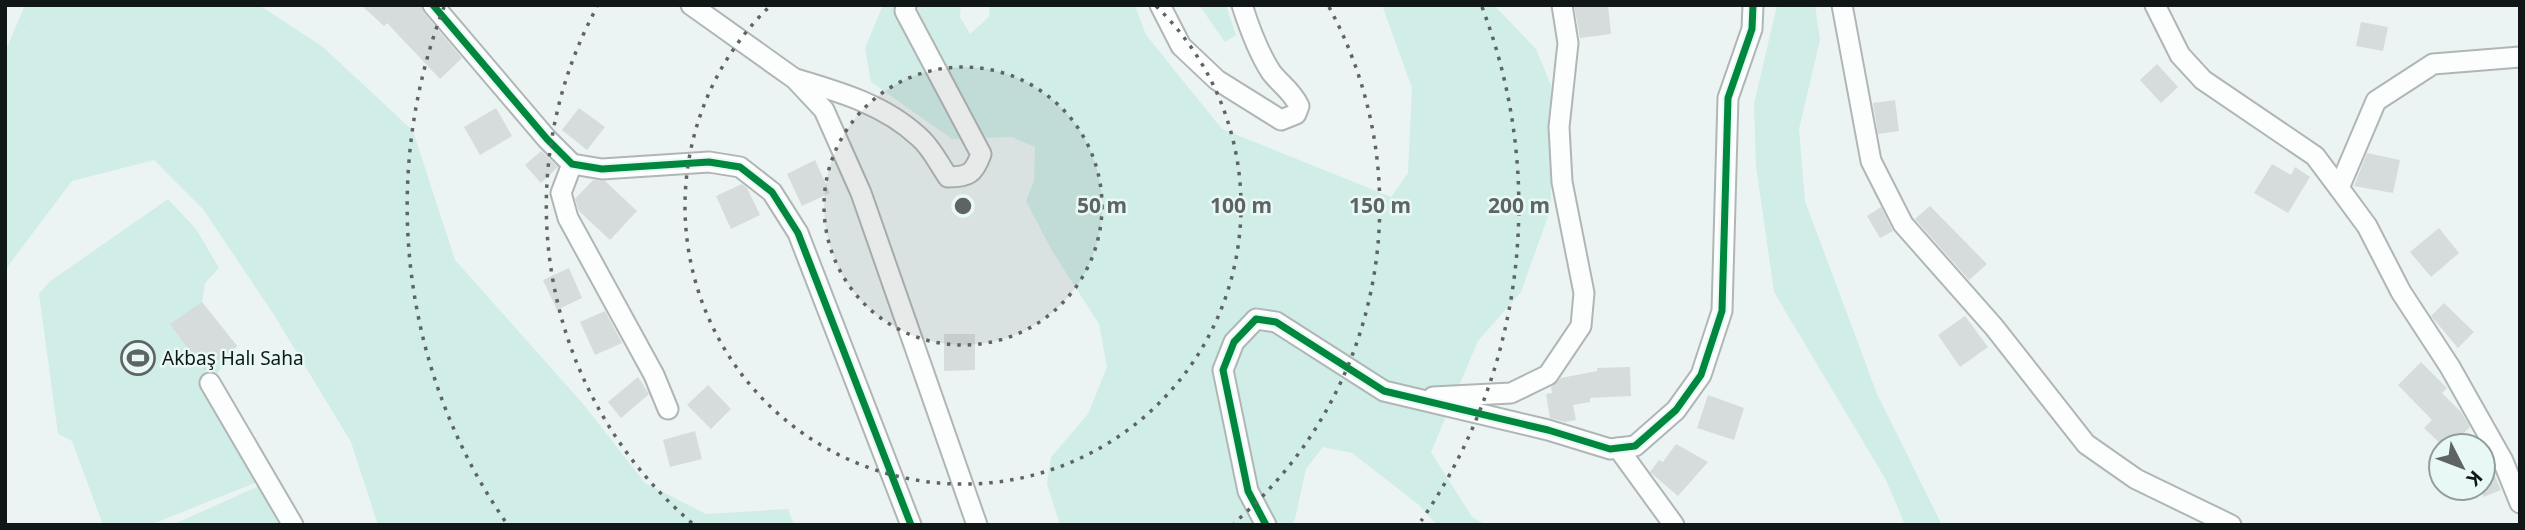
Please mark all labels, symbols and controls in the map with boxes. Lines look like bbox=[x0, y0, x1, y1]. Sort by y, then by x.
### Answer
text: 50 m bbox=[1077, 191, 1127, 219]
text: 100 m bbox=[1210, 191, 1272, 219]
text: 150 m bbox=[1349, 191, 1411, 219]
text: 200 m bbox=[1488, 191, 1550, 219]
centre of rings bbox=[951, 194, 975, 218]
sports icon: Akbaş Halı Saha bbox=[119, 339, 157, 377]
place label: Akbaş Halı Saha bbox=[162, 345, 304, 371]
north arrow bbox=[2427, 432, 2497, 502]
text: K bbox=[2460, 465, 2489, 492]

